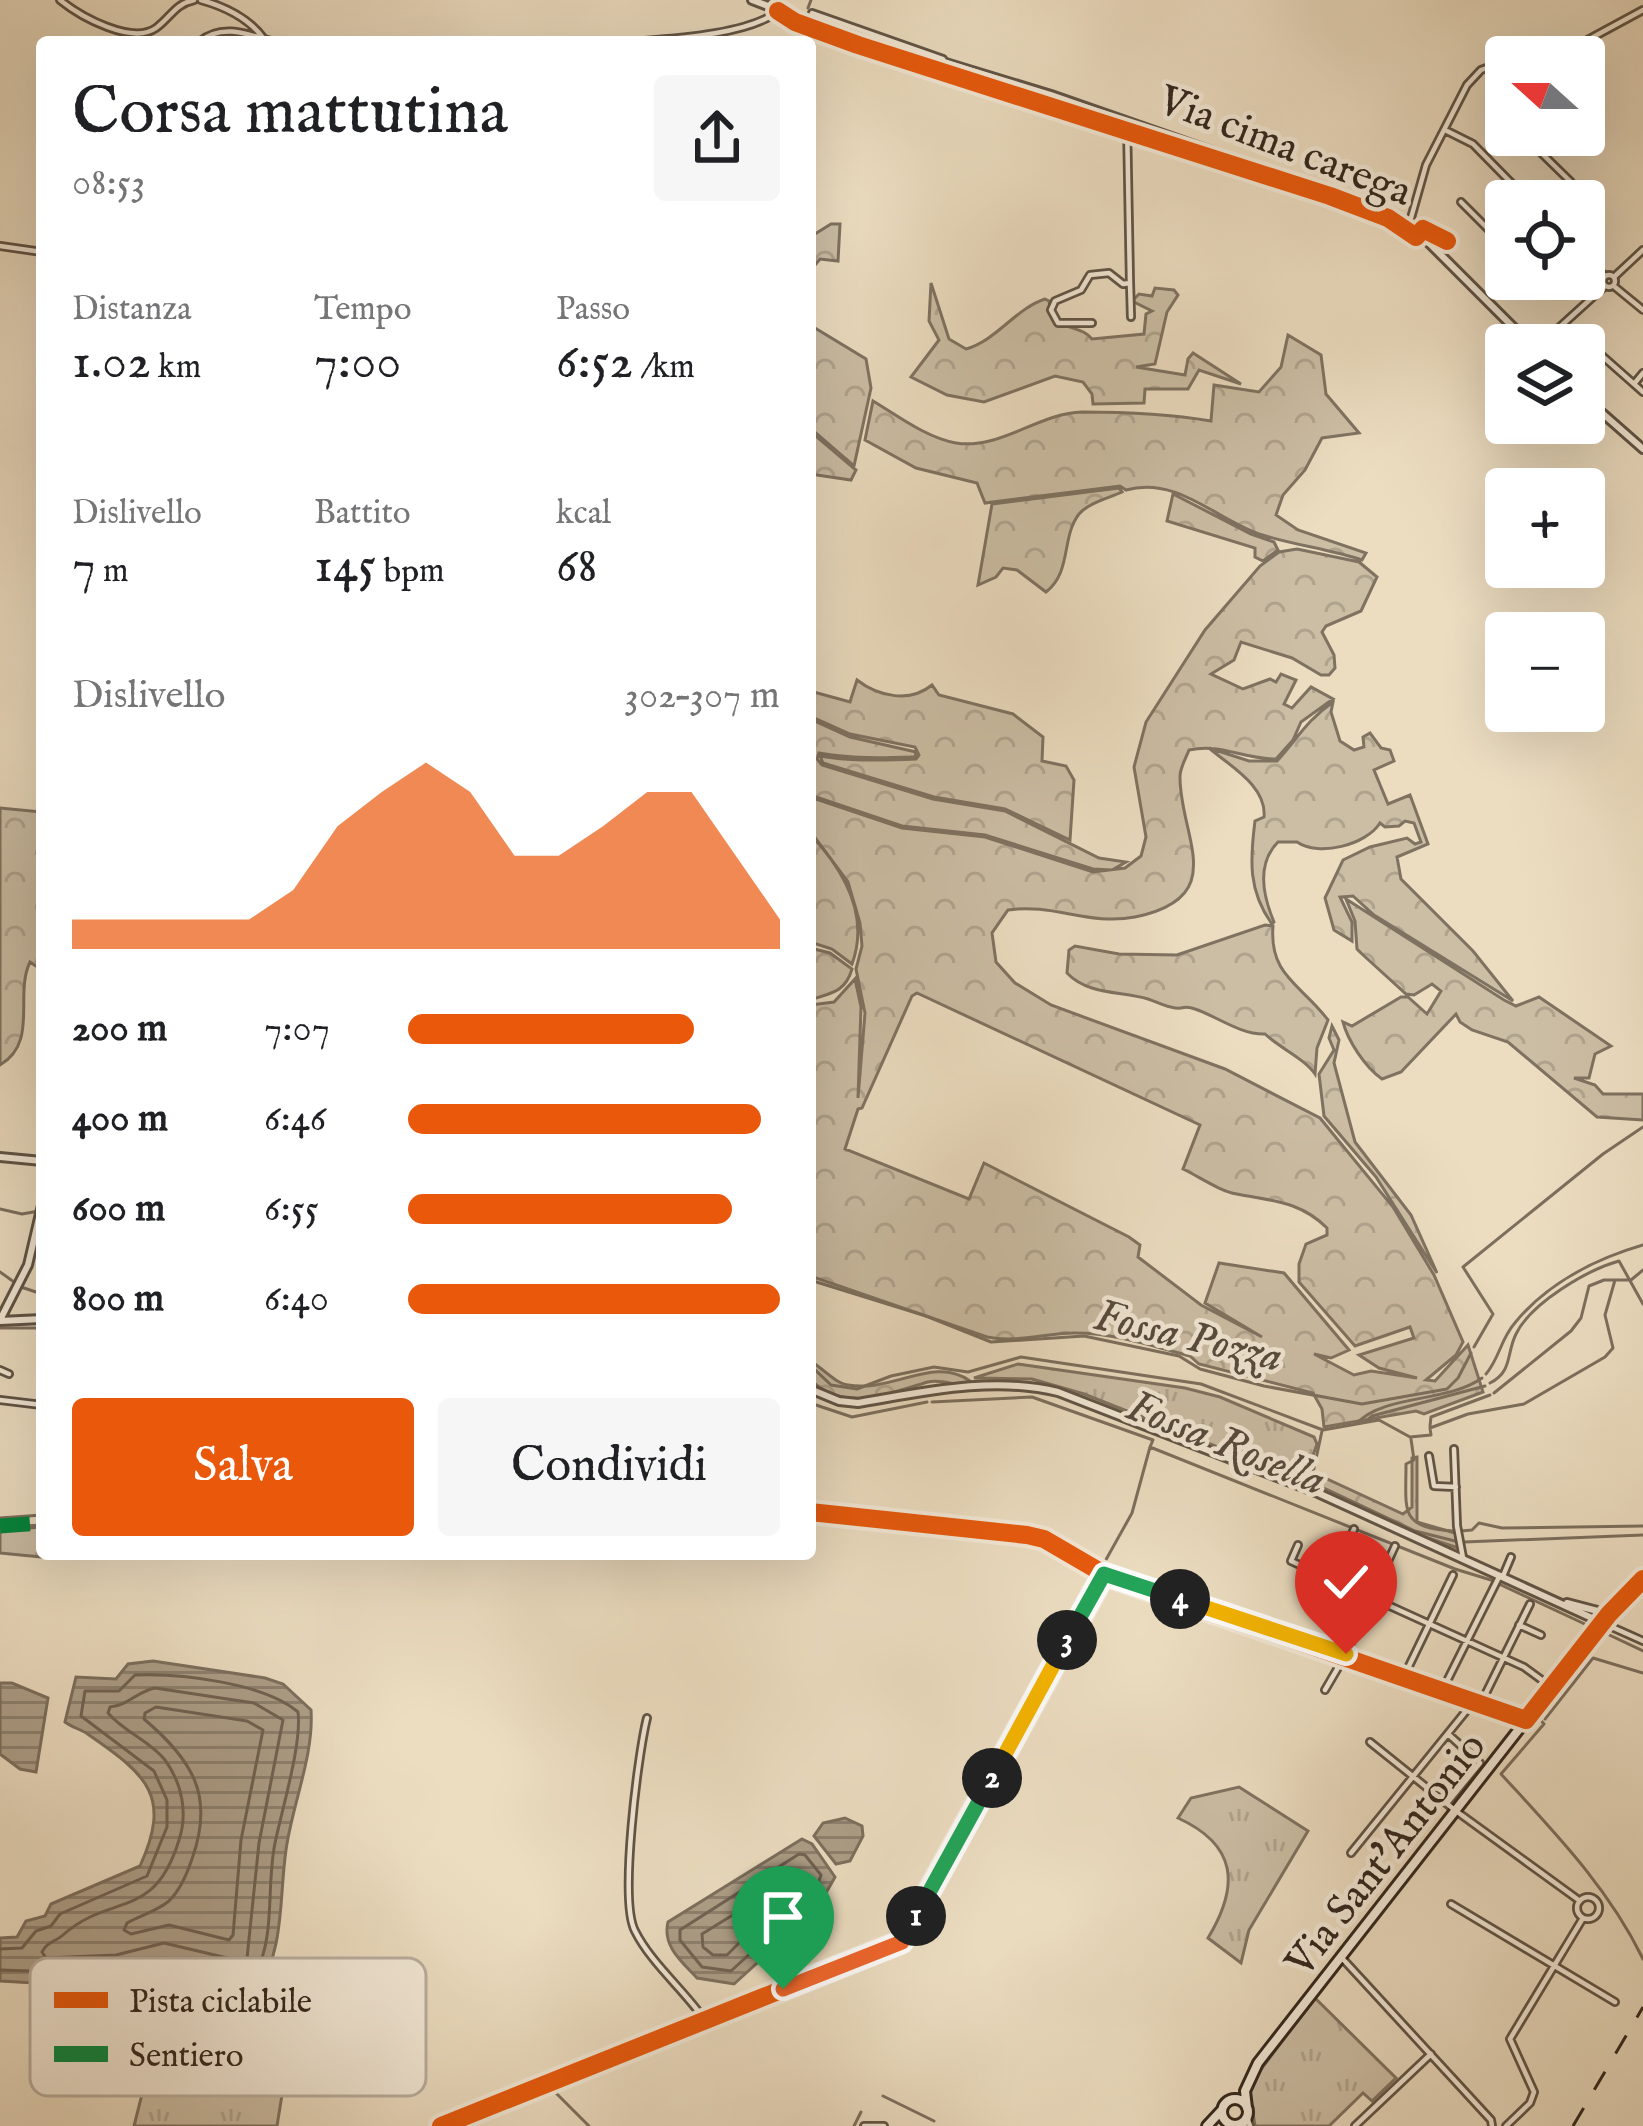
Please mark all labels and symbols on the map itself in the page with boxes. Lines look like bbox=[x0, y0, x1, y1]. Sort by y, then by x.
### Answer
north arrow bbox=[1485, 36, 1605, 156]
street label: Via cima carega bbox=[1150, 74, 1420, 220]
water label: Fossa Pozza bbox=[1088, 1288, 1288, 1387]
water label: Fossa Rosella bbox=[1118, 1378, 1334, 1510]
pin bbox=[1295, 1531, 1397, 1654]
pin: 4 bbox=[1150, 1569, 1210, 1629]
pin: 3 bbox=[1037, 1610, 1097, 1670]
street label: Via Sant'Antonio bbox=[1274, 1722, 1499, 1989]
pin: 2 bbox=[962, 1748, 1022, 1808]
pin bbox=[732, 1866, 834, 1989]
pin: 1 bbox=[886, 1886, 946, 1946]
legend bbox=[30, 1958, 426, 2096]
text: Pista ciclabile bbox=[129, 1982, 312, 2024]
text: Sentiero bbox=[129, 2036, 244, 2078]

